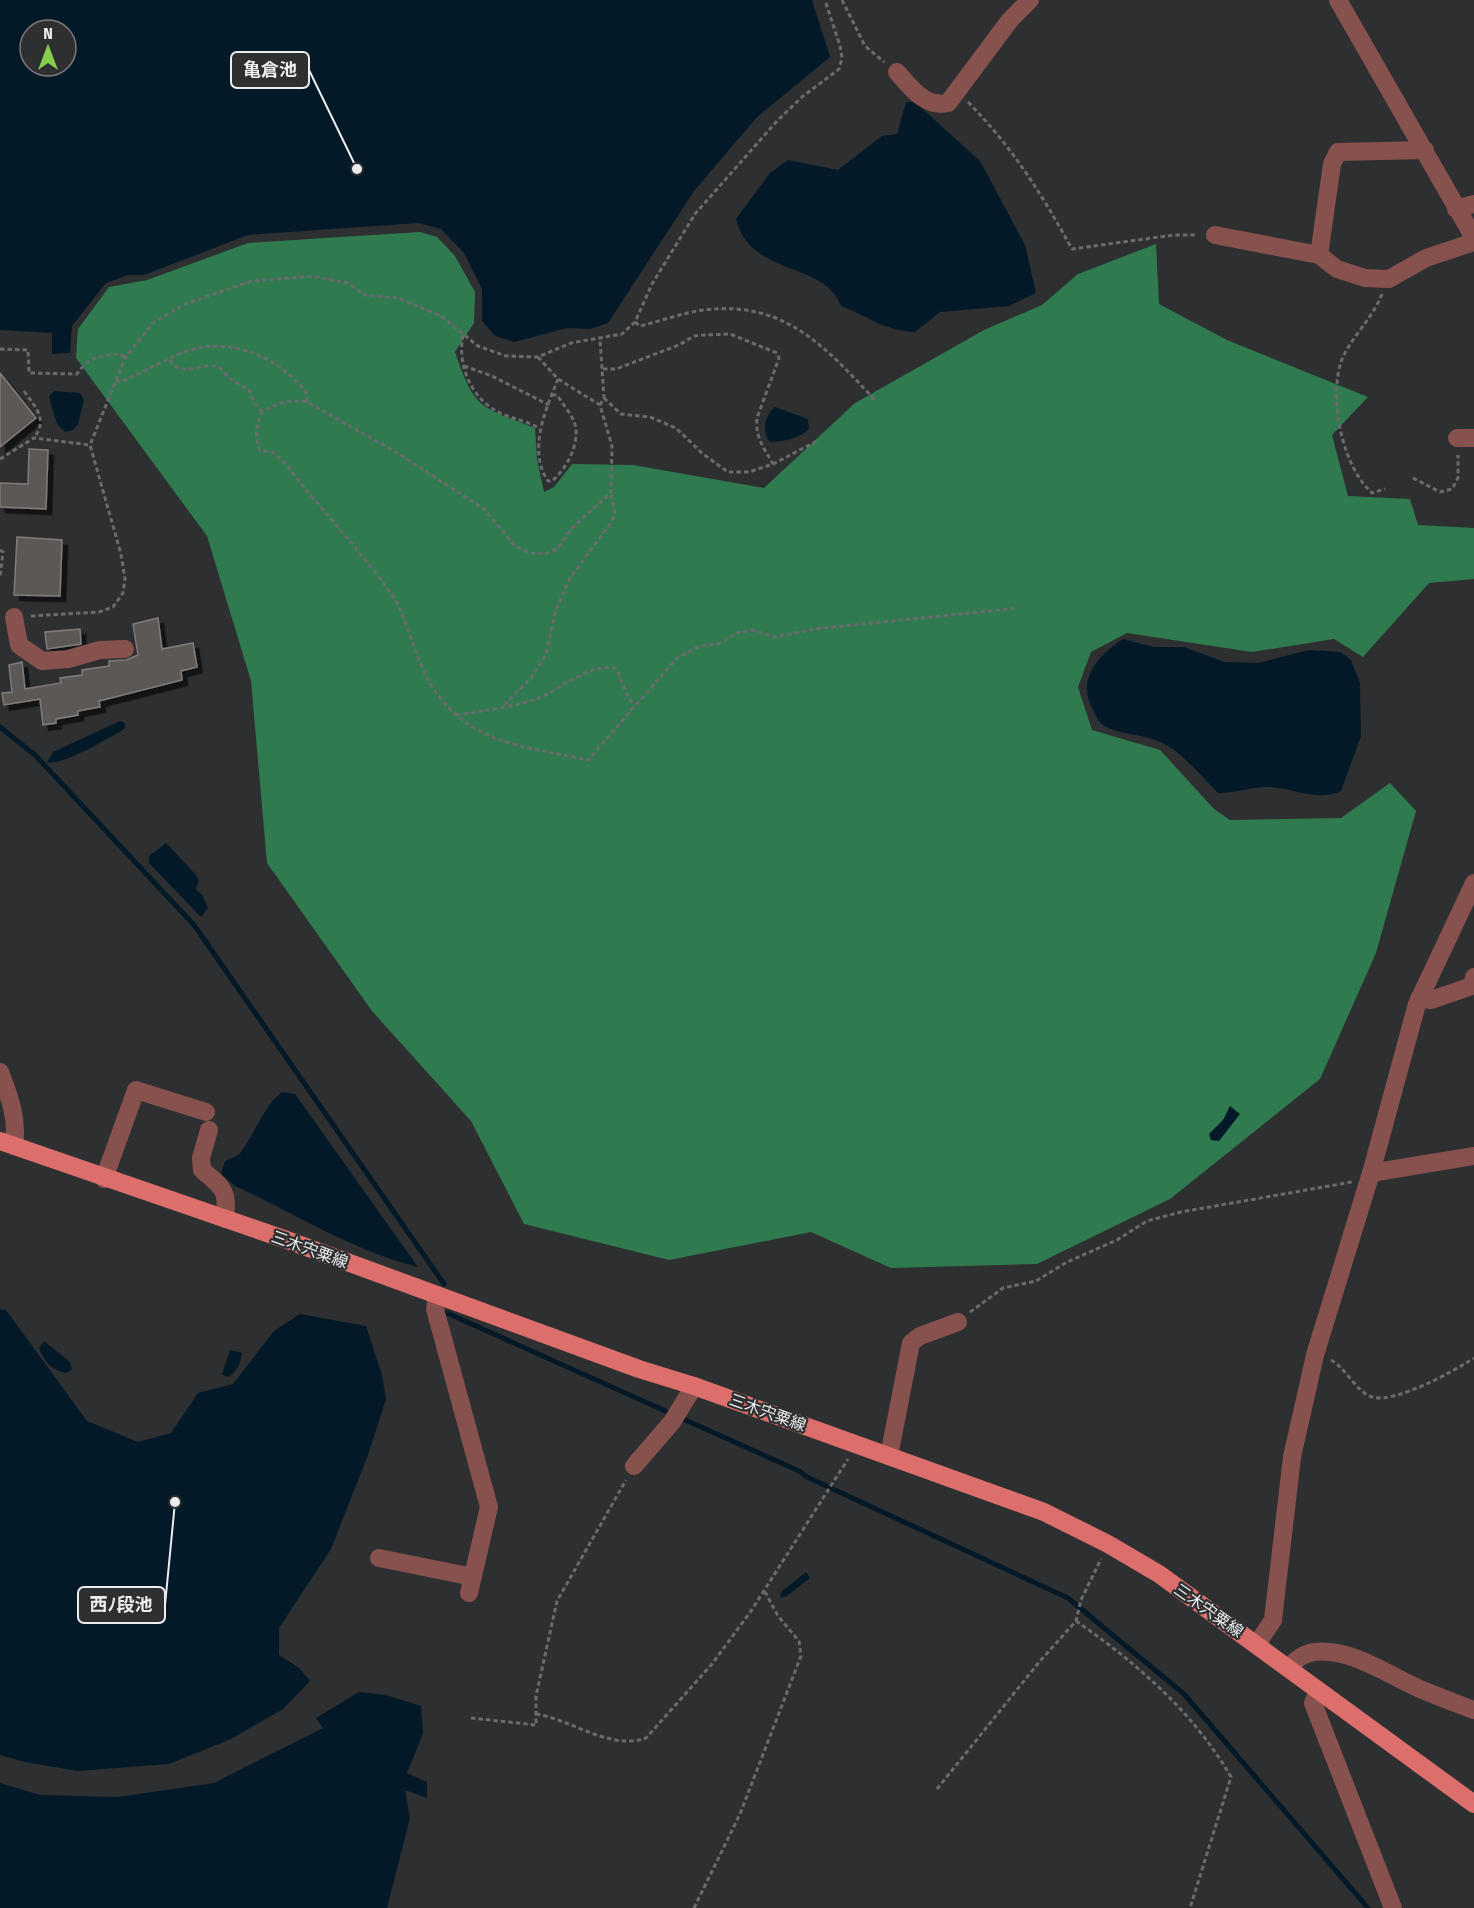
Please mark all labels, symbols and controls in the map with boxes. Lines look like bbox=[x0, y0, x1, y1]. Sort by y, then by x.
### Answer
north arrow bbox=[18, 18, 78, 78]
text: N bbox=[43, 24, 53, 43]
callout: 亀倉池 bbox=[231, 52, 309, 88]
text: 亀倉池 bbox=[243, 59, 297, 81]
street label: 三木宍粟線 bbox=[269, 1227, 351, 1272]
street label: 三木宍粟線 bbox=[727, 1390, 809, 1435]
street label: 三木宍粟線 bbox=[1170, 1580, 1247, 1641]
callout: 西ﾉ段池 bbox=[78, 1587, 165, 1623]
text: 西ﾉ段池 bbox=[90, 1594, 153, 1616]

